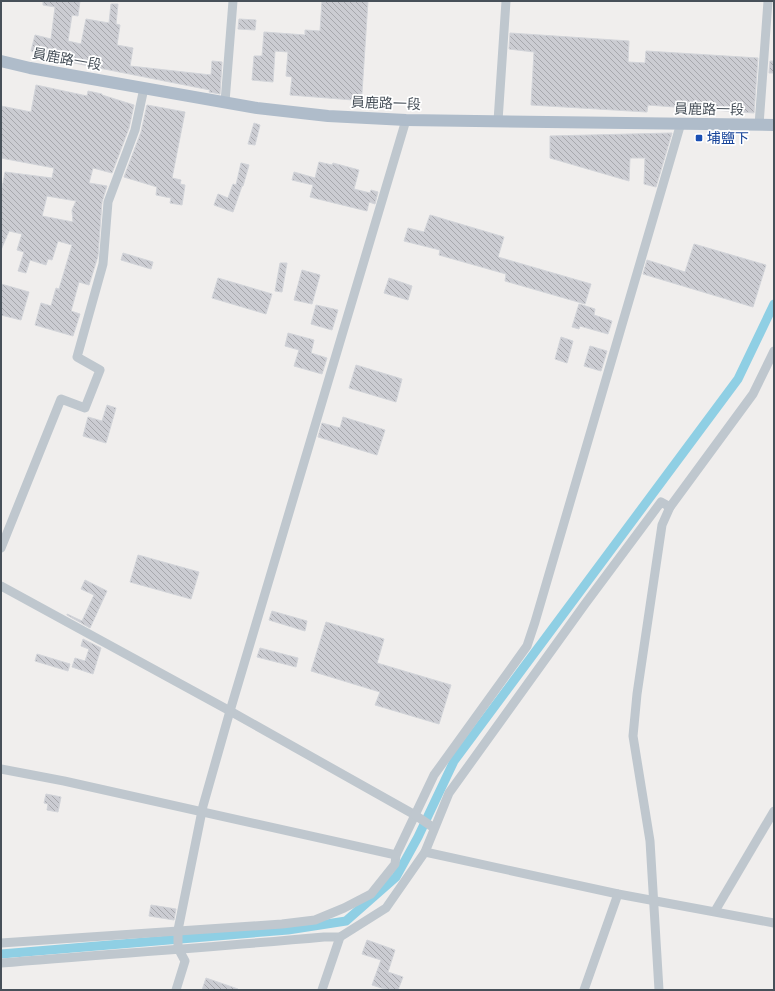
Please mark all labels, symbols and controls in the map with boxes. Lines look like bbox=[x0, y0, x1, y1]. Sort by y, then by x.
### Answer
street label: 員鹿路一段 bbox=[31, 44, 103, 73]
street label: 員鹿路一段 bbox=[351, 93, 421, 112]
street label: 員鹿路一段 bbox=[674, 99, 744, 118]
place label: 埔鹽下 bbox=[707, 129, 749, 146]
marker: 埔鹽下 bbox=[694, 133, 704, 143]

